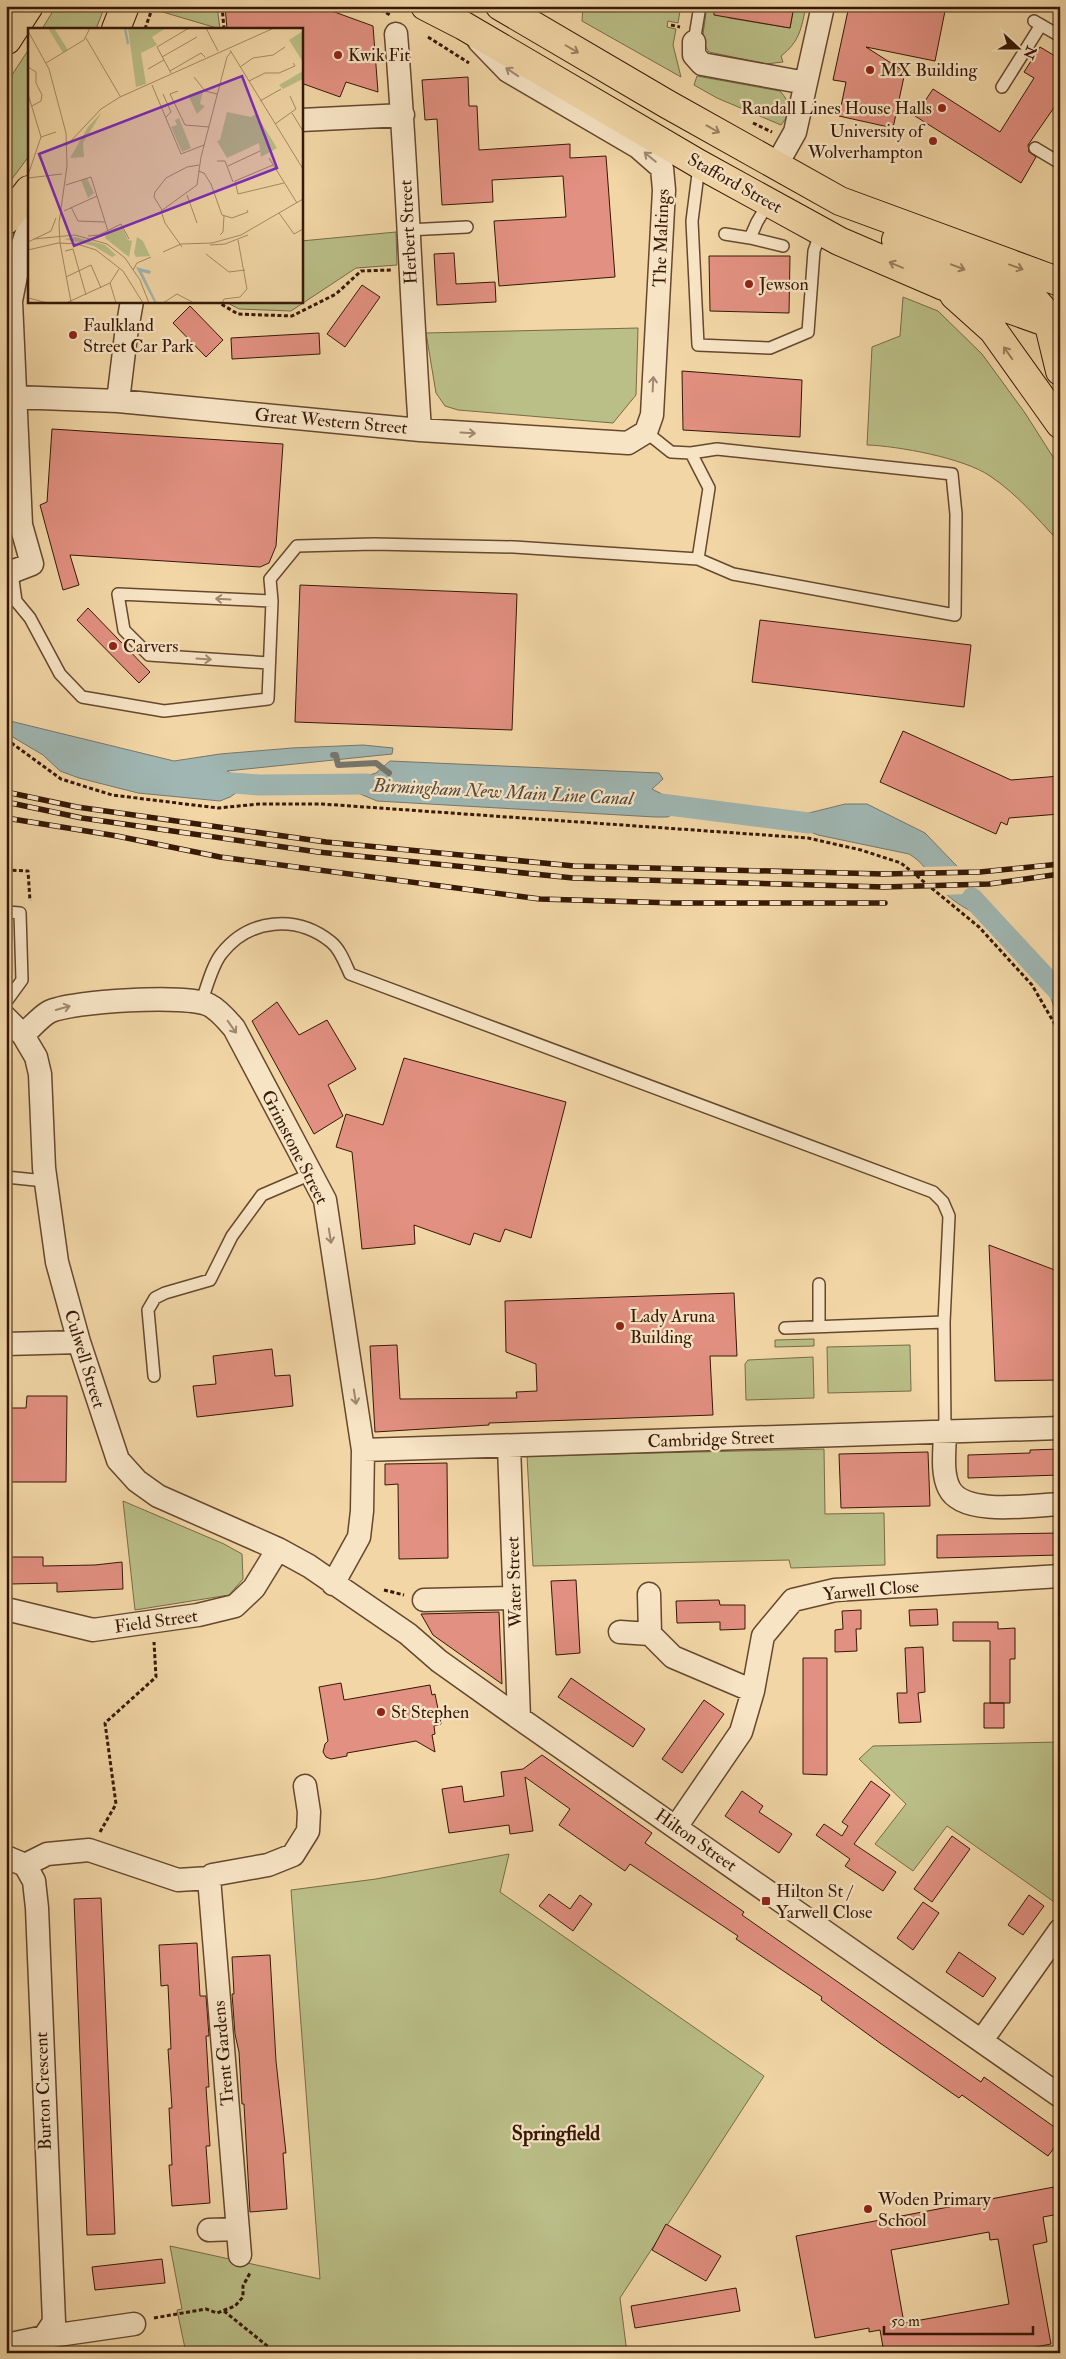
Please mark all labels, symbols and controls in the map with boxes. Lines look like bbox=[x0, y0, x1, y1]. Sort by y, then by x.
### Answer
north arrow bbox=[994, 22, 1044, 72]
inset map bbox=[28, 28, 302, 302]
text: N bbox=[1019, 43, 1040, 62]
place label: Kwik Fit bbox=[348, 44, 410, 67]
one-way arrow bbox=[564, 44, 578, 54]
marker: Kwik Fit bbox=[332, 49, 344, 61]
place label: MX Building bbox=[880, 59, 978, 82]
marker: MX Building bbox=[864, 64, 876, 76]
one-way arrow bbox=[505, 67, 519, 78]
place label: Randall Lines House Halls bbox=[741, 97, 932, 120]
marker: Randall Lines House Halls bbox=[936, 102, 948, 114]
place label: University of Wolverhampton bbox=[807, 120, 926, 164]
one-way arrow bbox=[705, 125, 720, 134]
marker: University of Wolverhampton bbox=[927, 135, 939, 147]
street label: Stafford Street bbox=[683, 148, 786, 219]
one-way arrow bbox=[644, 152, 657, 163]
street label: Herbert Street bbox=[394, 179, 423, 285]
street label: The Maltings bbox=[648, 189, 675, 288]
one-way arrow bbox=[889, 260, 904, 270]
one-way arrow bbox=[950, 263, 965, 272]
one-way arrow bbox=[1008, 263, 1024, 272]
place label: Jewson bbox=[758, 273, 809, 296]
marker: Jewson bbox=[743, 278, 755, 290]
place label: Faulkland Street Car Park bbox=[83, 314, 194, 358]
marker: Faulkland Street Car Park bbox=[67, 329, 79, 341]
one-way arrow bbox=[1003, 347, 1013, 361]
one-way arrow bbox=[649, 376, 658, 392]
street label: Great Western Street bbox=[254, 403, 408, 440]
one-way arrow bbox=[460, 428, 476, 437]
one-way arrow bbox=[215, 594, 231, 603]
place label: Carvers bbox=[123, 635, 178, 658]
marker: Carvers bbox=[107, 640, 119, 652]
one-way arrow bbox=[196, 654, 212, 663]
water label: Birmingham New Main Line Canal bbox=[371, 773, 635, 811]
one-way arrow bbox=[54, 1003, 70, 1013]
one-way arrow bbox=[227, 1020, 237, 1034]
street label: Grimstone Street bbox=[256, 1086, 333, 1208]
one-way arrow bbox=[326, 1228, 336, 1244]
place label: Lady Aruna Building bbox=[630, 1305, 716, 1349]
street label: Culwell Street bbox=[59, 1307, 110, 1411]
marker: Lady Aruna Building bbox=[614, 1320, 626, 1332]
one-way arrow bbox=[350, 1388, 360, 1404]
street label: Cambridge Street bbox=[647, 1426, 775, 1453]
street label: Water Street bbox=[501, 1536, 528, 1629]
street label: Yarwell Close bbox=[822, 1575, 921, 1606]
street label: Field Street bbox=[113, 1604, 199, 1639]
place label: St Stephen bbox=[391, 1701, 469, 1724]
marker: St Stephen bbox=[375, 1706, 387, 1718]
street label: Hilton Street bbox=[650, 1804, 741, 1877]
place label: Hilton St / Yarwell Close bbox=[776, 1880, 873, 1924]
marker: Hilton St / Yarwell Close bbox=[760, 1895, 772, 1907]
street label: Trent Gardens bbox=[207, 1999, 240, 2106]
street label: Burton Crescent bbox=[30, 2031, 57, 2151]
district label: Springfield bbox=[512, 2121, 600, 2147]
place label: Woden Primary School bbox=[877, 2188, 992, 2232]
marker: Woden Primary School bbox=[862, 2203, 874, 2215]
scale bar bbox=[884, 2304, 1032, 2336]
text: 50 m bbox=[891, 2312, 920, 2331]

